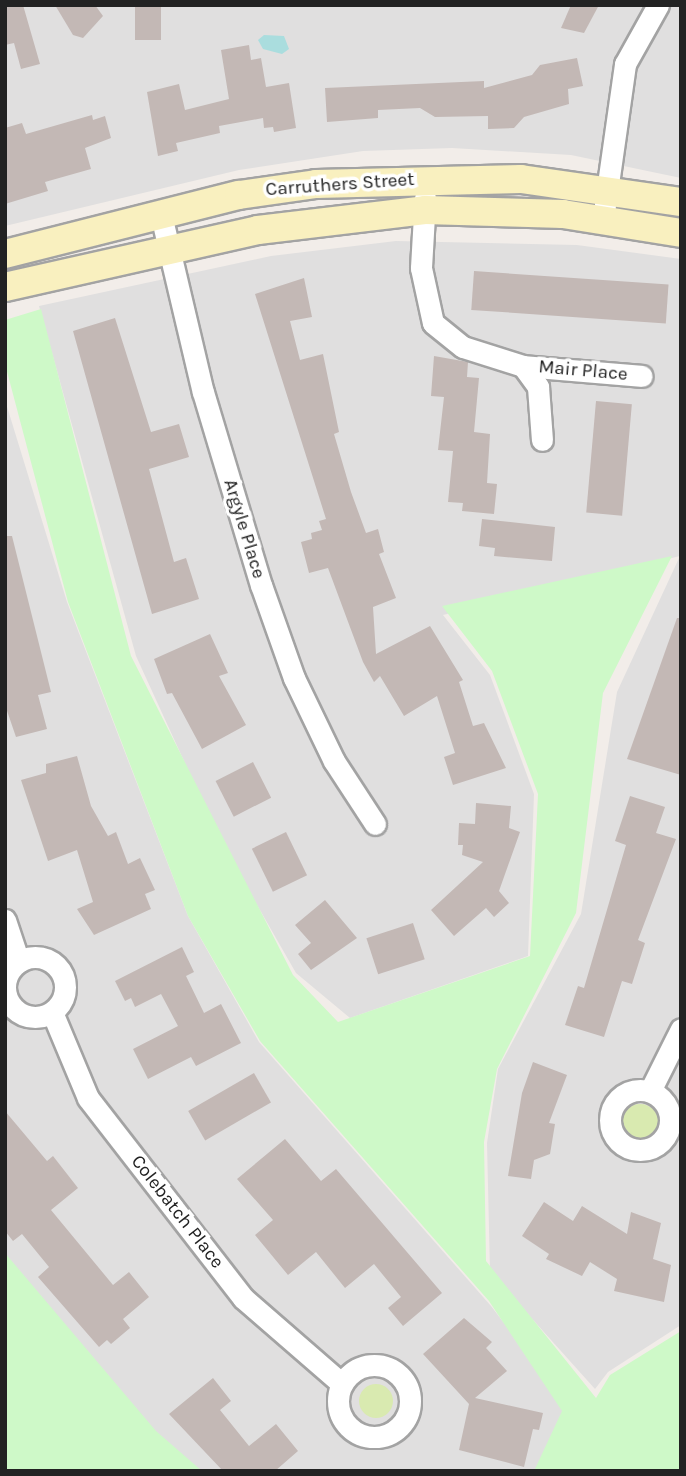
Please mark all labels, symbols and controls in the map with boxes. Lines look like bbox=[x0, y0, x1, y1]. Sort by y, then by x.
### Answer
street label: Carruthers Street bbox=[265, 168, 415, 202]
street label: Mair Place bbox=[537, 356, 629, 386]
street label: Argyle Place bbox=[218, 477, 270, 581]
street label: Colebatch Place bbox=[126, 1151, 228, 1273]

